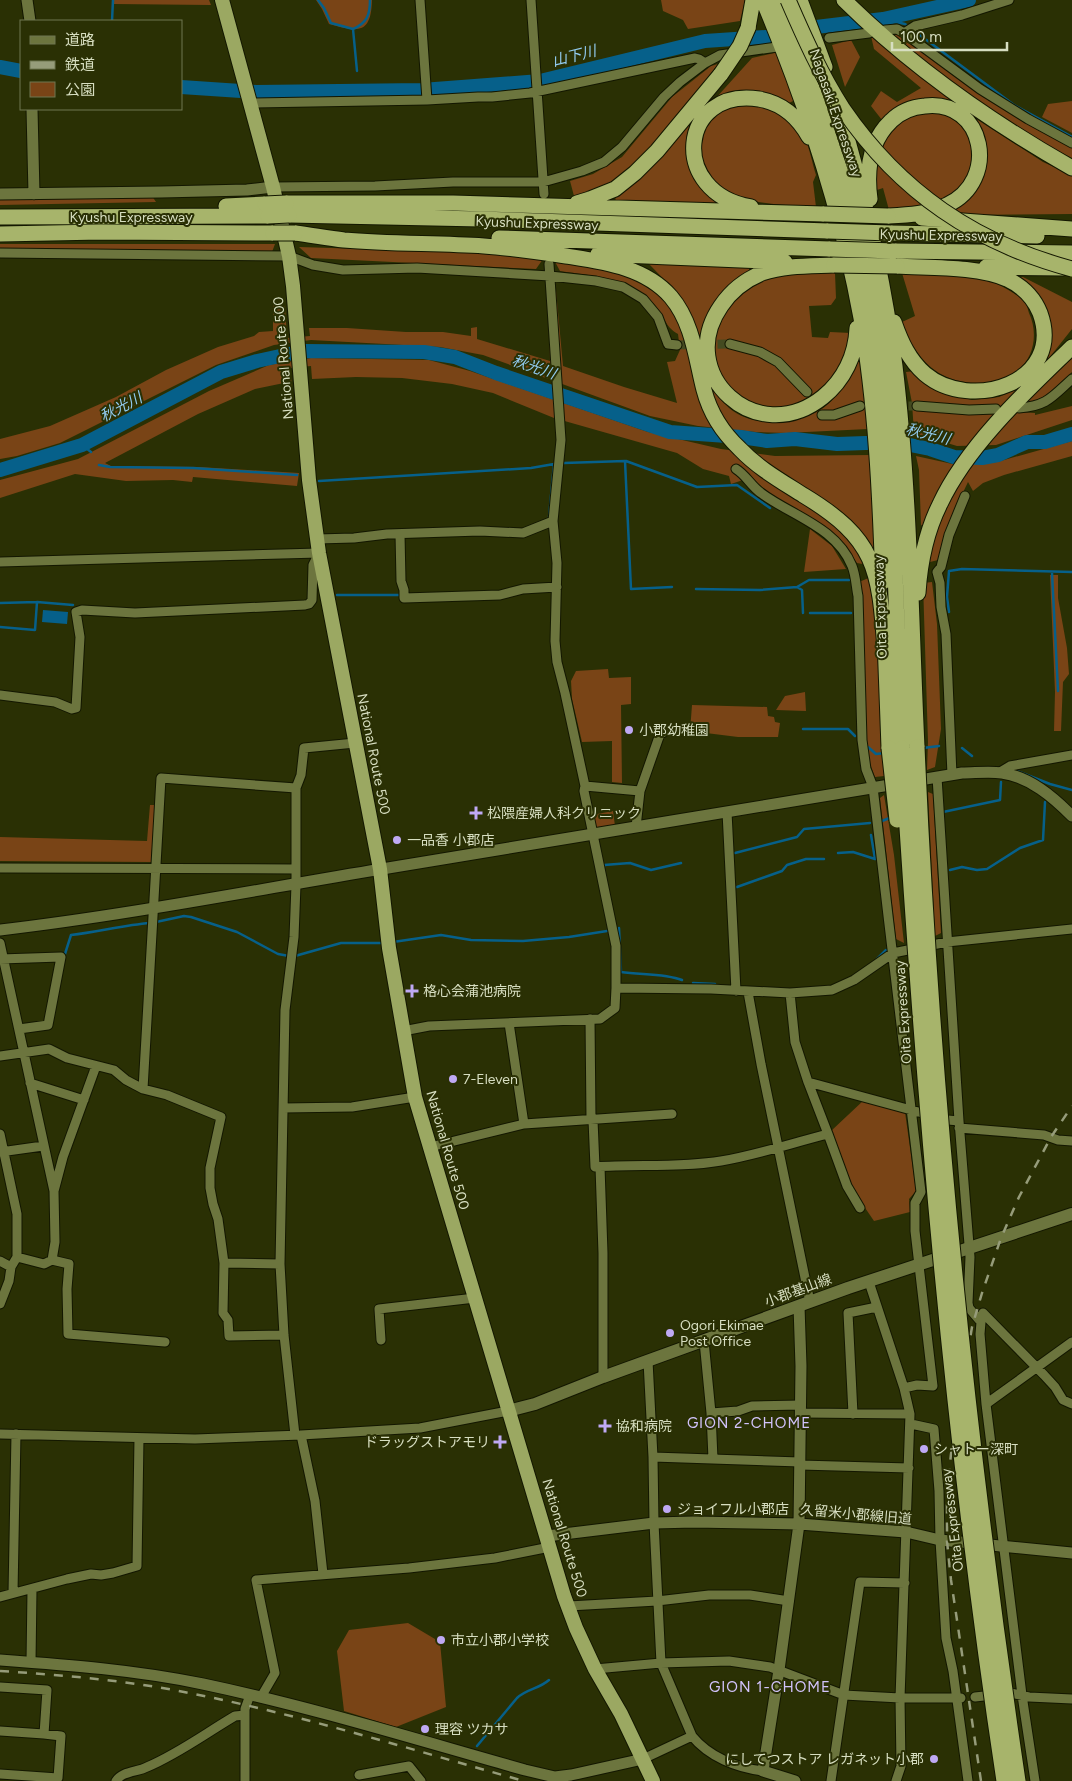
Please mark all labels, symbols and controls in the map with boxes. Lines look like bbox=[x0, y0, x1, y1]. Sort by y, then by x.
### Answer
legend bbox=[20, 20, 182, 110]
scale bar bbox=[892, 20, 1007, 52]
text: 100 m bbox=[900, 28, 942, 46]
text: 道路 bbox=[65, 31, 95, 49]
water label: 山下川 bbox=[550, 41, 600, 70]
street label: Nagasaki Expressway bbox=[806, 47, 866, 180]
text: 鉄道 bbox=[65, 56, 95, 74]
text: 公園 bbox=[65, 81, 95, 99]
street label: Kyushu Expressway bbox=[69, 209, 193, 226]
street label: Kyushu Expressway bbox=[475, 213, 599, 234]
street label: Kyushu Expressway bbox=[879, 226, 1003, 245]
street label: National Route 500 bbox=[270, 296, 297, 420]
water label: 秋光川 bbox=[510, 351, 560, 383]
water label: 秋光川 bbox=[97, 388, 147, 426]
water label: 秋光川 bbox=[904, 420, 954, 449]
street label: Oita Expressway bbox=[870, 554, 891, 659]
street label: National Route 500 bbox=[353, 692, 394, 816]
place label: 小郡幼稚園 bbox=[639, 722, 709, 739]
marker: 小郡幼稚園 bbox=[623, 724, 635, 736]
place label: 松隈産婦人科クリニック bbox=[487, 805, 641, 822]
marker: 松隈産婦人科クリニック bbox=[469, 806, 483, 820]
place label: 一品香 小郡店 bbox=[407, 832, 494, 849]
marker: 一品香 小郡店 bbox=[391, 834, 403, 846]
street label: Oita Expressway bbox=[891, 959, 916, 1064]
place label: 格心会蒲池病院 bbox=[423, 983, 521, 1000]
marker: 格心会蒲池病院 bbox=[405, 984, 419, 998]
place label: 7-Eleven bbox=[463, 1071, 518, 1088]
marker: 7-Eleven bbox=[447, 1073, 459, 1085]
street label: National Route 500 bbox=[422, 1089, 473, 1212]
street label: 小郡基山線 bbox=[762, 1271, 834, 1310]
place label: Ogori Ekimae Post Office bbox=[680, 1317, 764, 1350]
marker: Ogori Ekimae Post Office bbox=[664, 1327, 676, 1339]
district label: GION 2-CHOME bbox=[687, 1414, 811, 1432]
place label: 協和病院 bbox=[616, 1418, 672, 1435]
marker: 協和病院 bbox=[598, 1419, 612, 1433]
place label: ドラッグストアモリ bbox=[364, 1434, 490, 1451]
marker: ドラッグストアモリ bbox=[494, 1436, 506, 1448]
place label: シャトー深町 bbox=[934, 1441, 1018, 1458]
marker: シャトー深町 bbox=[918, 1443, 930, 1455]
street label: Oita Expressway bbox=[938, 1467, 967, 1572]
street label: National Route 500 bbox=[538, 1477, 591, 1600]
place label: ジョイフル小郡店 bbox=[677, 1501, 789, 1518]
street label: 久留米小郡線旧道 bbox=[799, 1501, 912, 1528]
marker: ジョイフル小郡店 bbox=[661, 1503, 673, 1515]
place label: 市立小郡小学校 bbox=[451, 1632, 549, 1649]
marker: 市立小郡小学校 bbox=[435, 1634, 447, 1646]
district label: GION 1-CHOME bbox=[709, 1678, 831, 1696]
place label: 理容 ツカサ bbox=[435, 1721, 508, 1738]
marker: 理容 ツカサ bbox=[419, 1723, 431, 1735]
place label: にしてつストア レガネット小郡 bbox=[725, 1751, 924, 1768]
marker: にしてつストア レガネット小郡 bbox=[928, 1753, 940, 1765]

